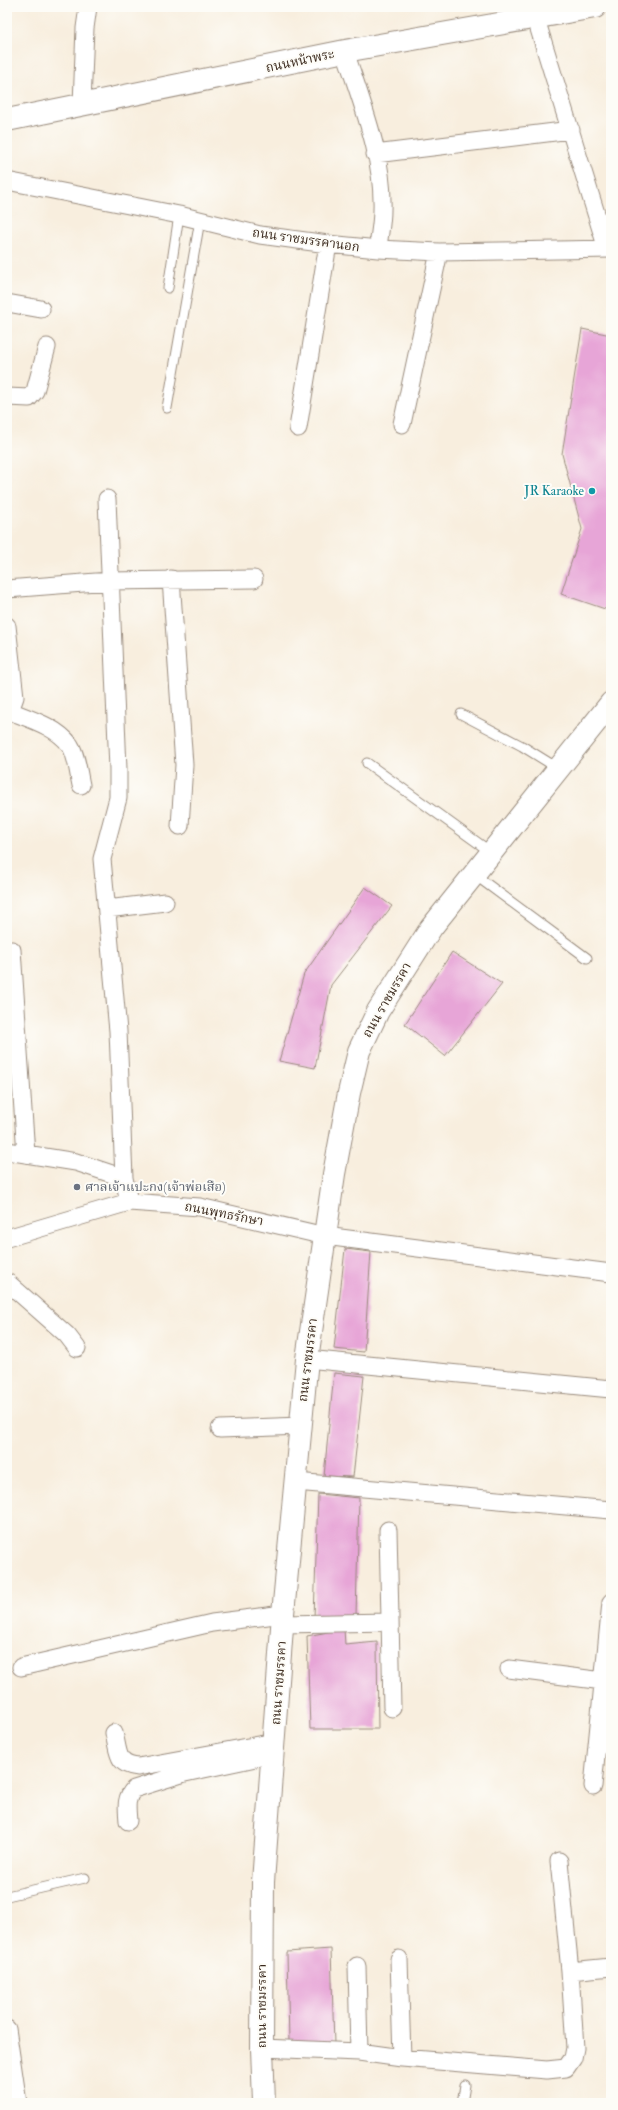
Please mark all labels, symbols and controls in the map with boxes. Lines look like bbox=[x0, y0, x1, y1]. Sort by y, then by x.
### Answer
street label: ถนนหน้าพระ bbox=[264, 46, 336, 76]
street label: ถนน ราชมรรคานอก bbox=[251, 225, 361, 255]
place label: JR Karaoke bbox=[523, 483, 585, 499]
marker: JR Karaoke bbox=[587, 486, 597, 496]
street label: ถนน ราชมรรคา bbox=[359, 959, 415, 1041]
place label: ศาลเจ้าแปะกง(เจ้าพ่อเสือ) bbox=[85, 1179, 226, 1195]
marker: ศาลเจ้าแปะกง(เจ้าพ่อเสือ) bbox=[72, 1182, 82, 1192]
street label: ถนนพุทธรักษา bbox=[183, 1199, 265, 1229]
street label: ถนน ราชมรรคา bbox=[295, 1317, 321, 1403]
street label: ถนน ราชมรรคา bbox=[268, 1640, 290, 1726]
street label: ถนน ราชมรรคา bbox=[254, 1964, 270, 2048]

